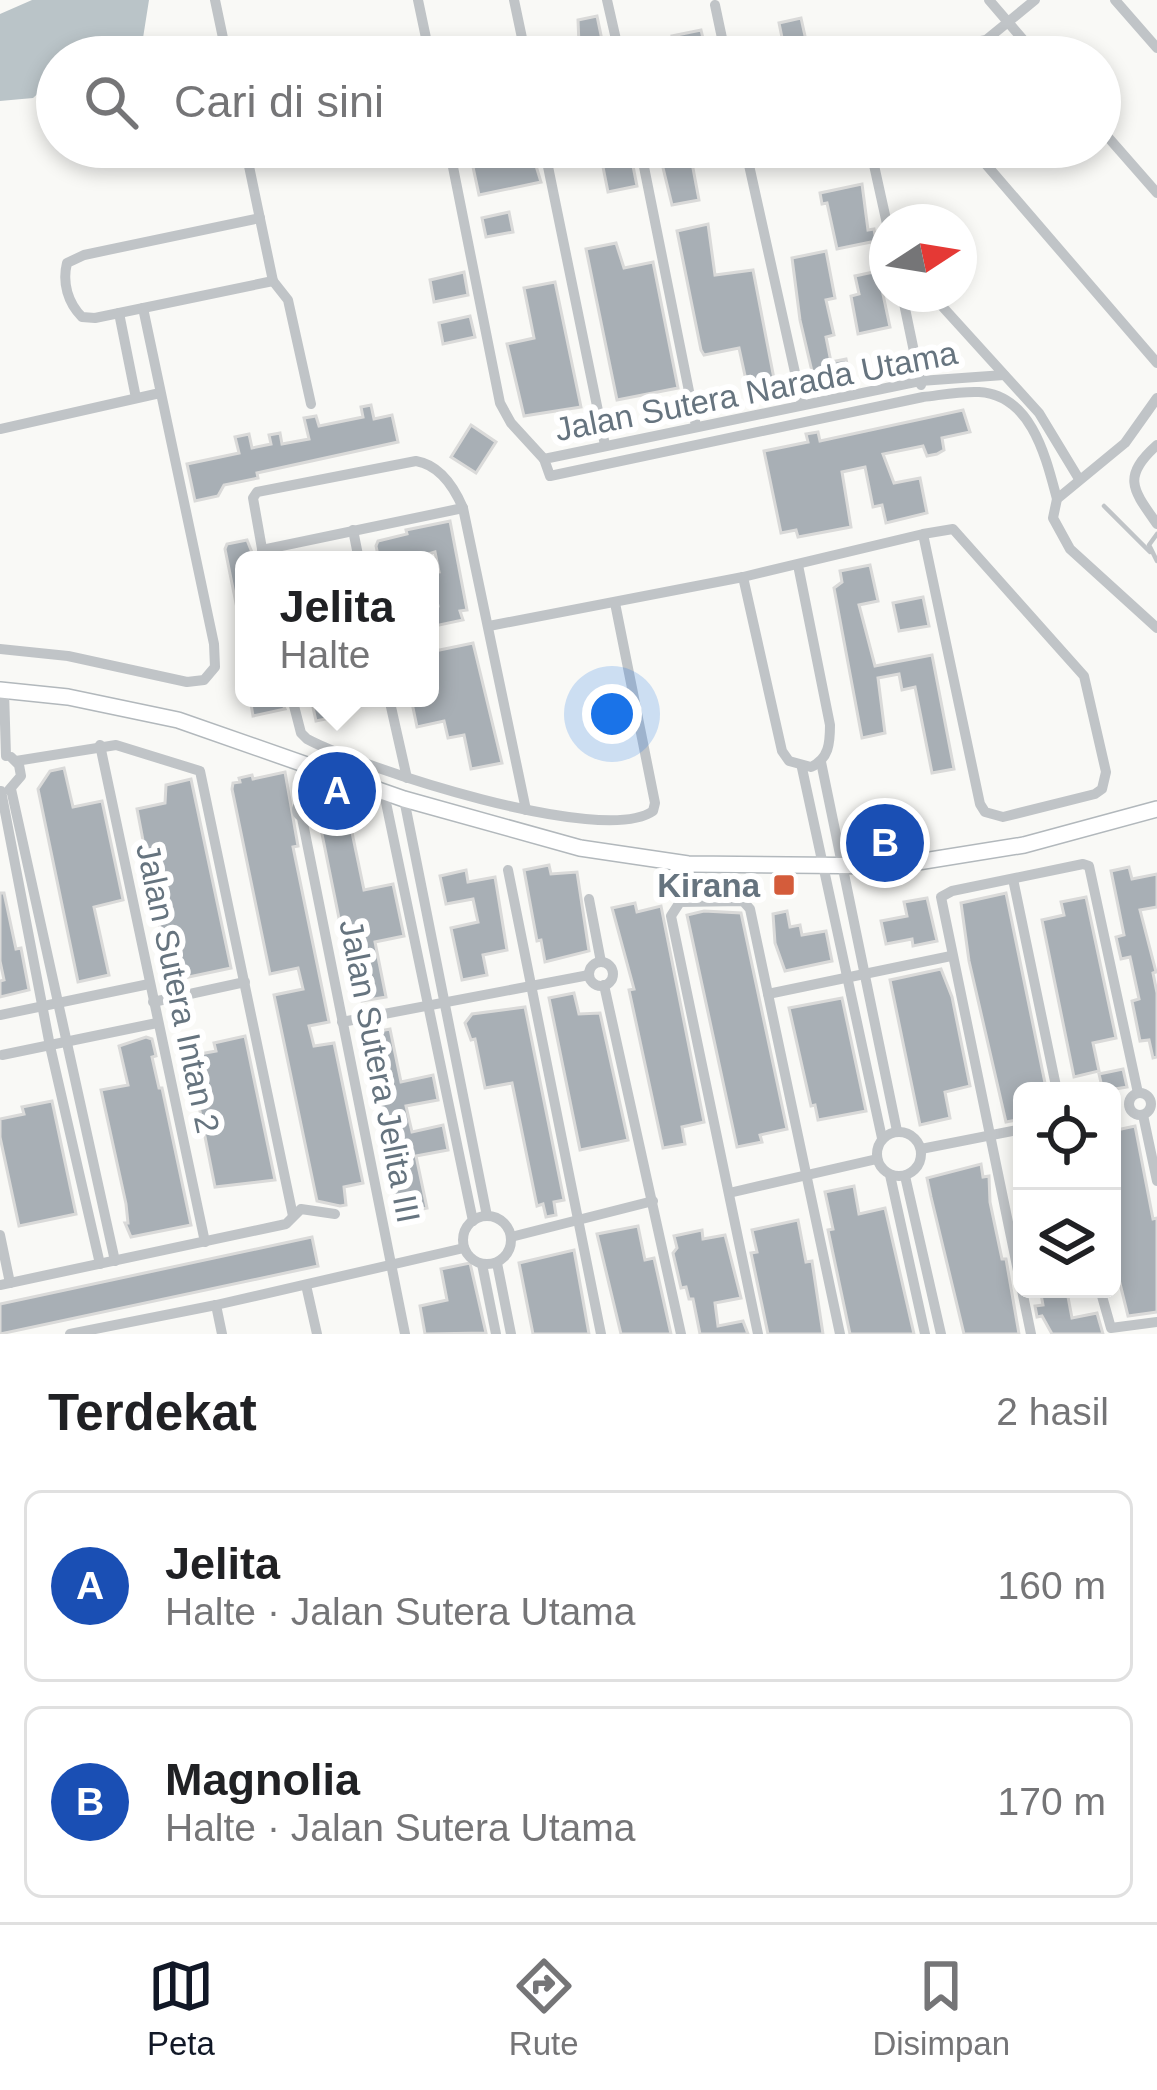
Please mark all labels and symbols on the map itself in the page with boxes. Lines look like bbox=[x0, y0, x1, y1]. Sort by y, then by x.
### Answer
north arrow bbox=[869, 204, 977, 312]
street label: Jalan Sutera Narada Utama bbox=[552, 334, 961, 448]
your location bbox=[582, 684, 642, 744]
pin: A bbox=[298, 746, 376, 836]
pin: B bbox=[846, 798, 924, 888]
street label: Jalan Sutera Intan 2 bbox=[129, 840, 227, 1136]
place label: Kirana bbox=[657, 867, 761, 904]
marker: Kirana bbox=[771, 872, 797, 898]
street label: Jalan Sutera Jelita III bbox=[332, 916, 428, 1226]

